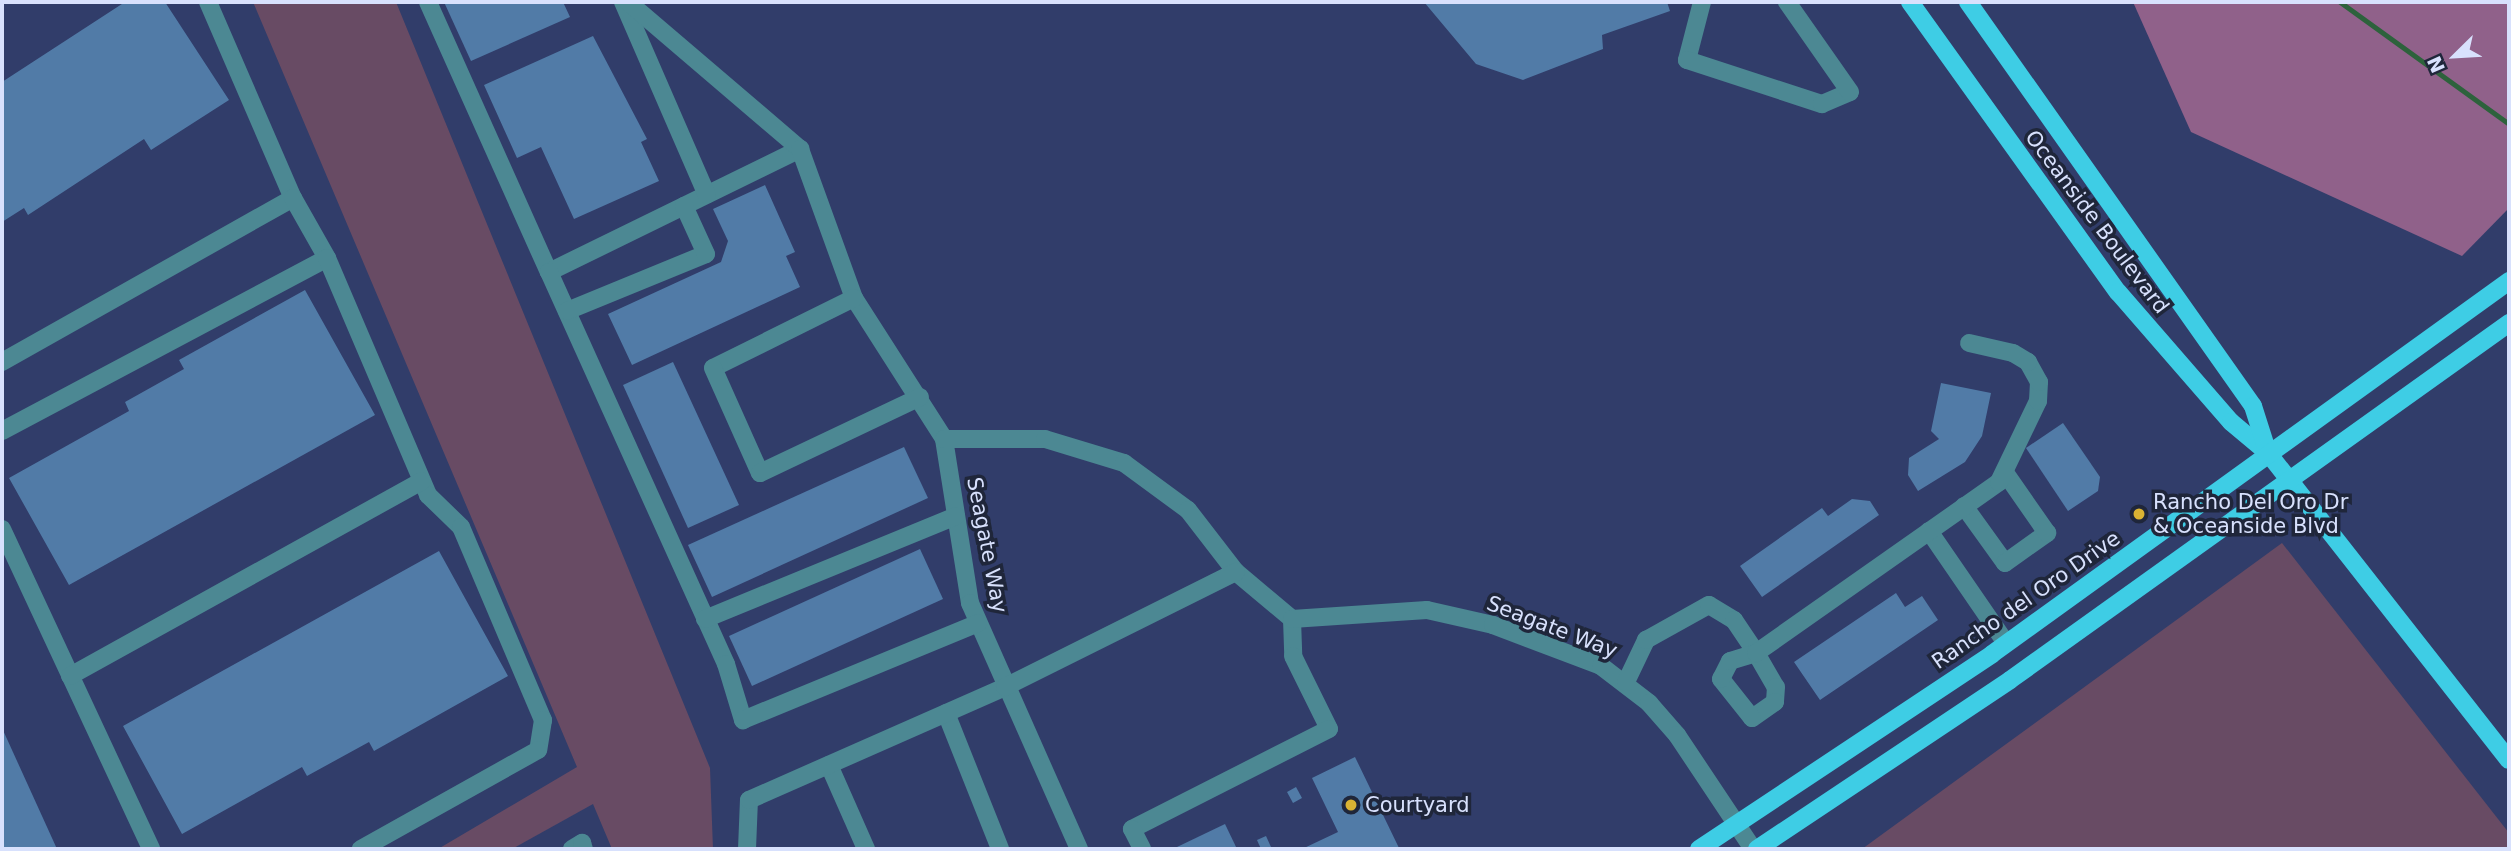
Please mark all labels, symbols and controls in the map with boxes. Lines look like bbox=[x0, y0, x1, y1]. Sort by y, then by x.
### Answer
north arrow bbox=[2420, 21, 2490, 91]
text: N bbox=[2423, 53, 2449, 76]
street label: Oceanside Boulevard bbox=[2020, 125, 2174, 319]
street label: Seagate Way bbox=[961, 475, 1013, 615]
place label: Rancho Del Oro Dr & Oceanside Blvd bbox=[2153, 489, 2348, 539]
marker: Rancho Del Oro Dr & Oceanside Blvd bbox=[2131, 506, 2147, 522]
street label: Rancho del Oro Drive bbox=[1927, 526, 2125, 674]
street label: Seagate Way bbox=[1483, 591, 1621, 663]
place label: Courtyard bbox=[1365, 792, 1470, 818]
marker: Courtyard bbox=[1343, 797, 1359, 813]

